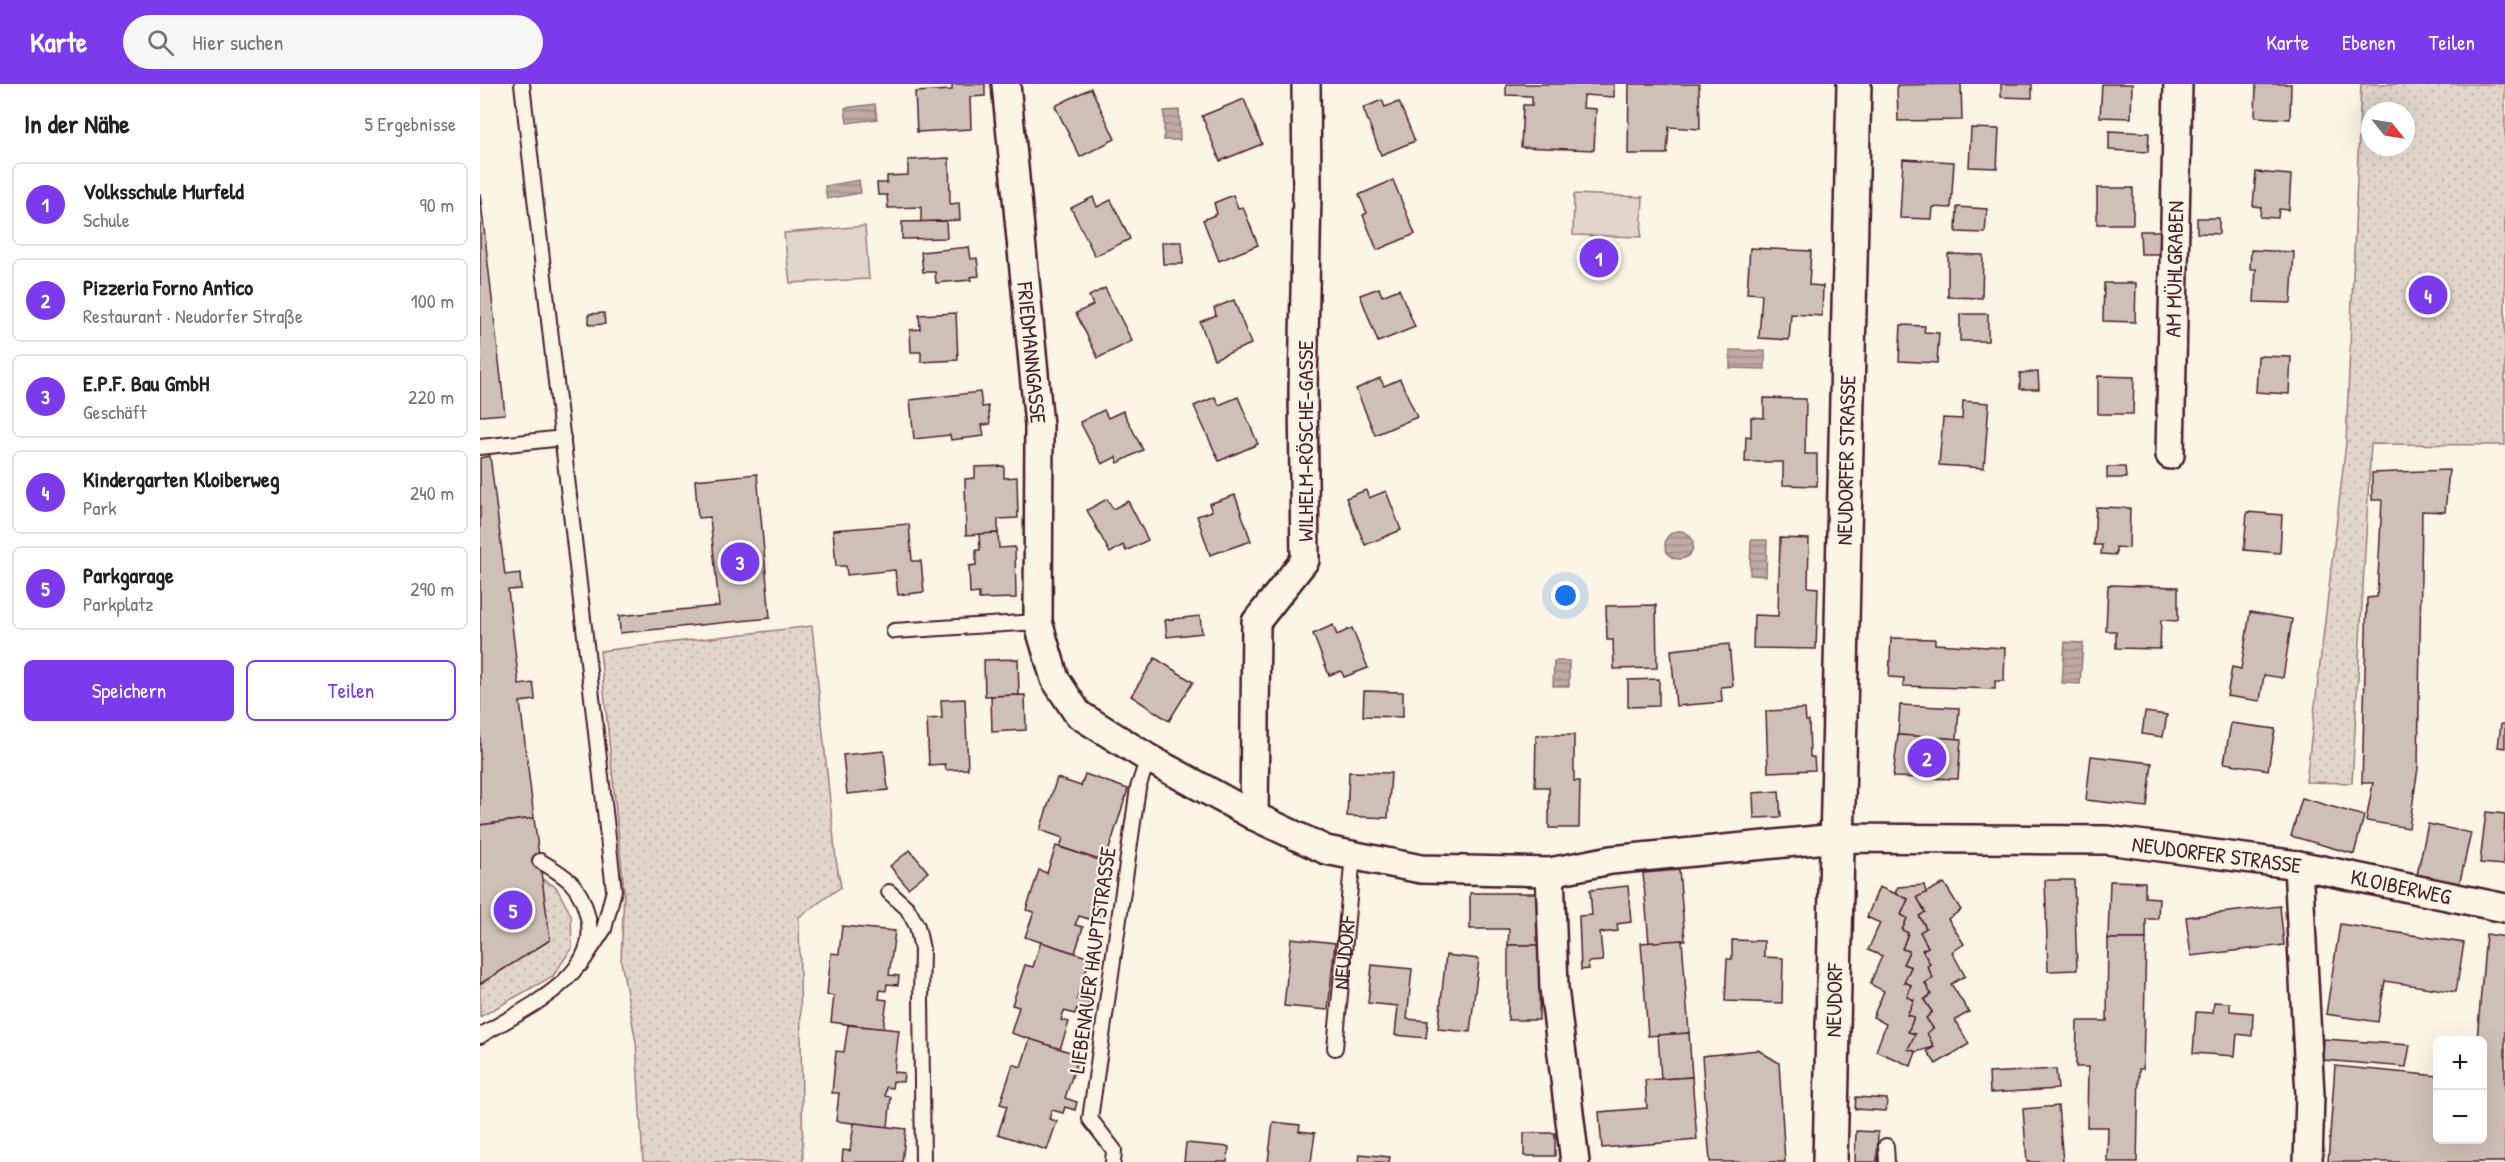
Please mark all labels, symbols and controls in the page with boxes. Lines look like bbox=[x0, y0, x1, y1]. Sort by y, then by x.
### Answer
search box bbox=[123, 15, 543, 69]
text: Karte bbox=[30, 23, 87, 61]
icon: search bbox=[144, 26, 177, 59]
text: Hier suchen bbox=[192, 27, 283, 57]
text: Karte bbox=[2266, 28, 2309, 57]
text: Ebenen bbox=[2342, 28, 2396, 57]
text: Teilen bbox=[2429, 28, 2475, 57]
north arrow bbox=[2361, 102, 2415, 156]
text: In der Nähe bbox=[24, 106, 130, 141]
text: 5 Ergebnisse bbox=[364, 110, 456, 137]
text: Volksschule Murfeld bbox=[83, 176, 244, 206]
text: 1 bbox=[42, 191, 49, 218]
text: 90 m bbox=[420, 191, 454, 218]
street label: AM MÜHLGRABEN bbox=[2158, 200, 2190, 338]
text: Schule bbox=[83, 206, 130, 233]
pin: 1 bbox=[1580, 236, 1618, 280]
text: Pizzeria Forno Antico bbox=[83, 272, 253, 302]
pin: 4 bbox=[2408, 272, 2448, 318]
street label: FRIEDMANNGASSE bbox=[1010, 280, 1054, 425]
text: 2 bbox=[41, 287, 50, 314]
text: 100 m bbox=[411, 287, 454, 314]
text: Restaurant · Neudorfer Straße bbox=[83, 302, 303, 329]
street label: WILHELM-RÖSCHE-GASSE bbox=[1290, 340, 1320, 542]
text: E.P.F. Bau GmbH bbox=[83, 368, 209, 398]
street label: NEUDORFER STRASSE bbox=[1829, 374, 1863, 546]
text: 3 bbox=[41, 383, 50, 410]
text: 220 m bbox=[408, 383, 454, 410]
text: Geschäft bbox=[83, 398, 146, 425]
text: Kindergarten Kloiberweg bbox=[83, 464, 280, 494]
text: 4 bbox=[42, 479, 49, 506]
text: 240 m bbox=[410, 479, 454, 506]
text: Park bbox=[83, 494, 116, 521]
pin: 3 bbox=[720, 540, 760, 584]
text: Parkgarage bbox=[83, 560, 174, 590]
text: 5 bbox=[41, 575, 50, 602]
text: 290 m bbox=[410, 575, 454, 602]
your location bbox=[1551, 581, 1580, 610]
text: Parkplatz bbox=[83, 590, 154, 617]
button: Speichern bbox=[24, 660, 234, 721]
button: Teilen bbox=[246, 660, 456, 721]
pin: 2 bbox=[1908, 736, 1946, 780]
street label: NEUDORFER STRASSE bbox=[2130, 828, 2304, 880]
street label: LIEBENAUER HAUPTSTRASSE bbox=[1061, 845, 1123, 1075]
street label: KLOIBERWEG bbox=[2348, 861, 2454, 912]
pin: 5 bbox=[494, 888, 532, 932]
street label: NEUDORF bbox=[1326, 913, 1362, 991]
street label: NEUDORF bbox=[1818, 962, 1849, 1038]
map controls bbox=[2433, 1036, 2487, 1144]
button: + bbox=[2433, 1036, 2487, 1090]
button: − bbox=[2433, 1090, 2487, 1144]

